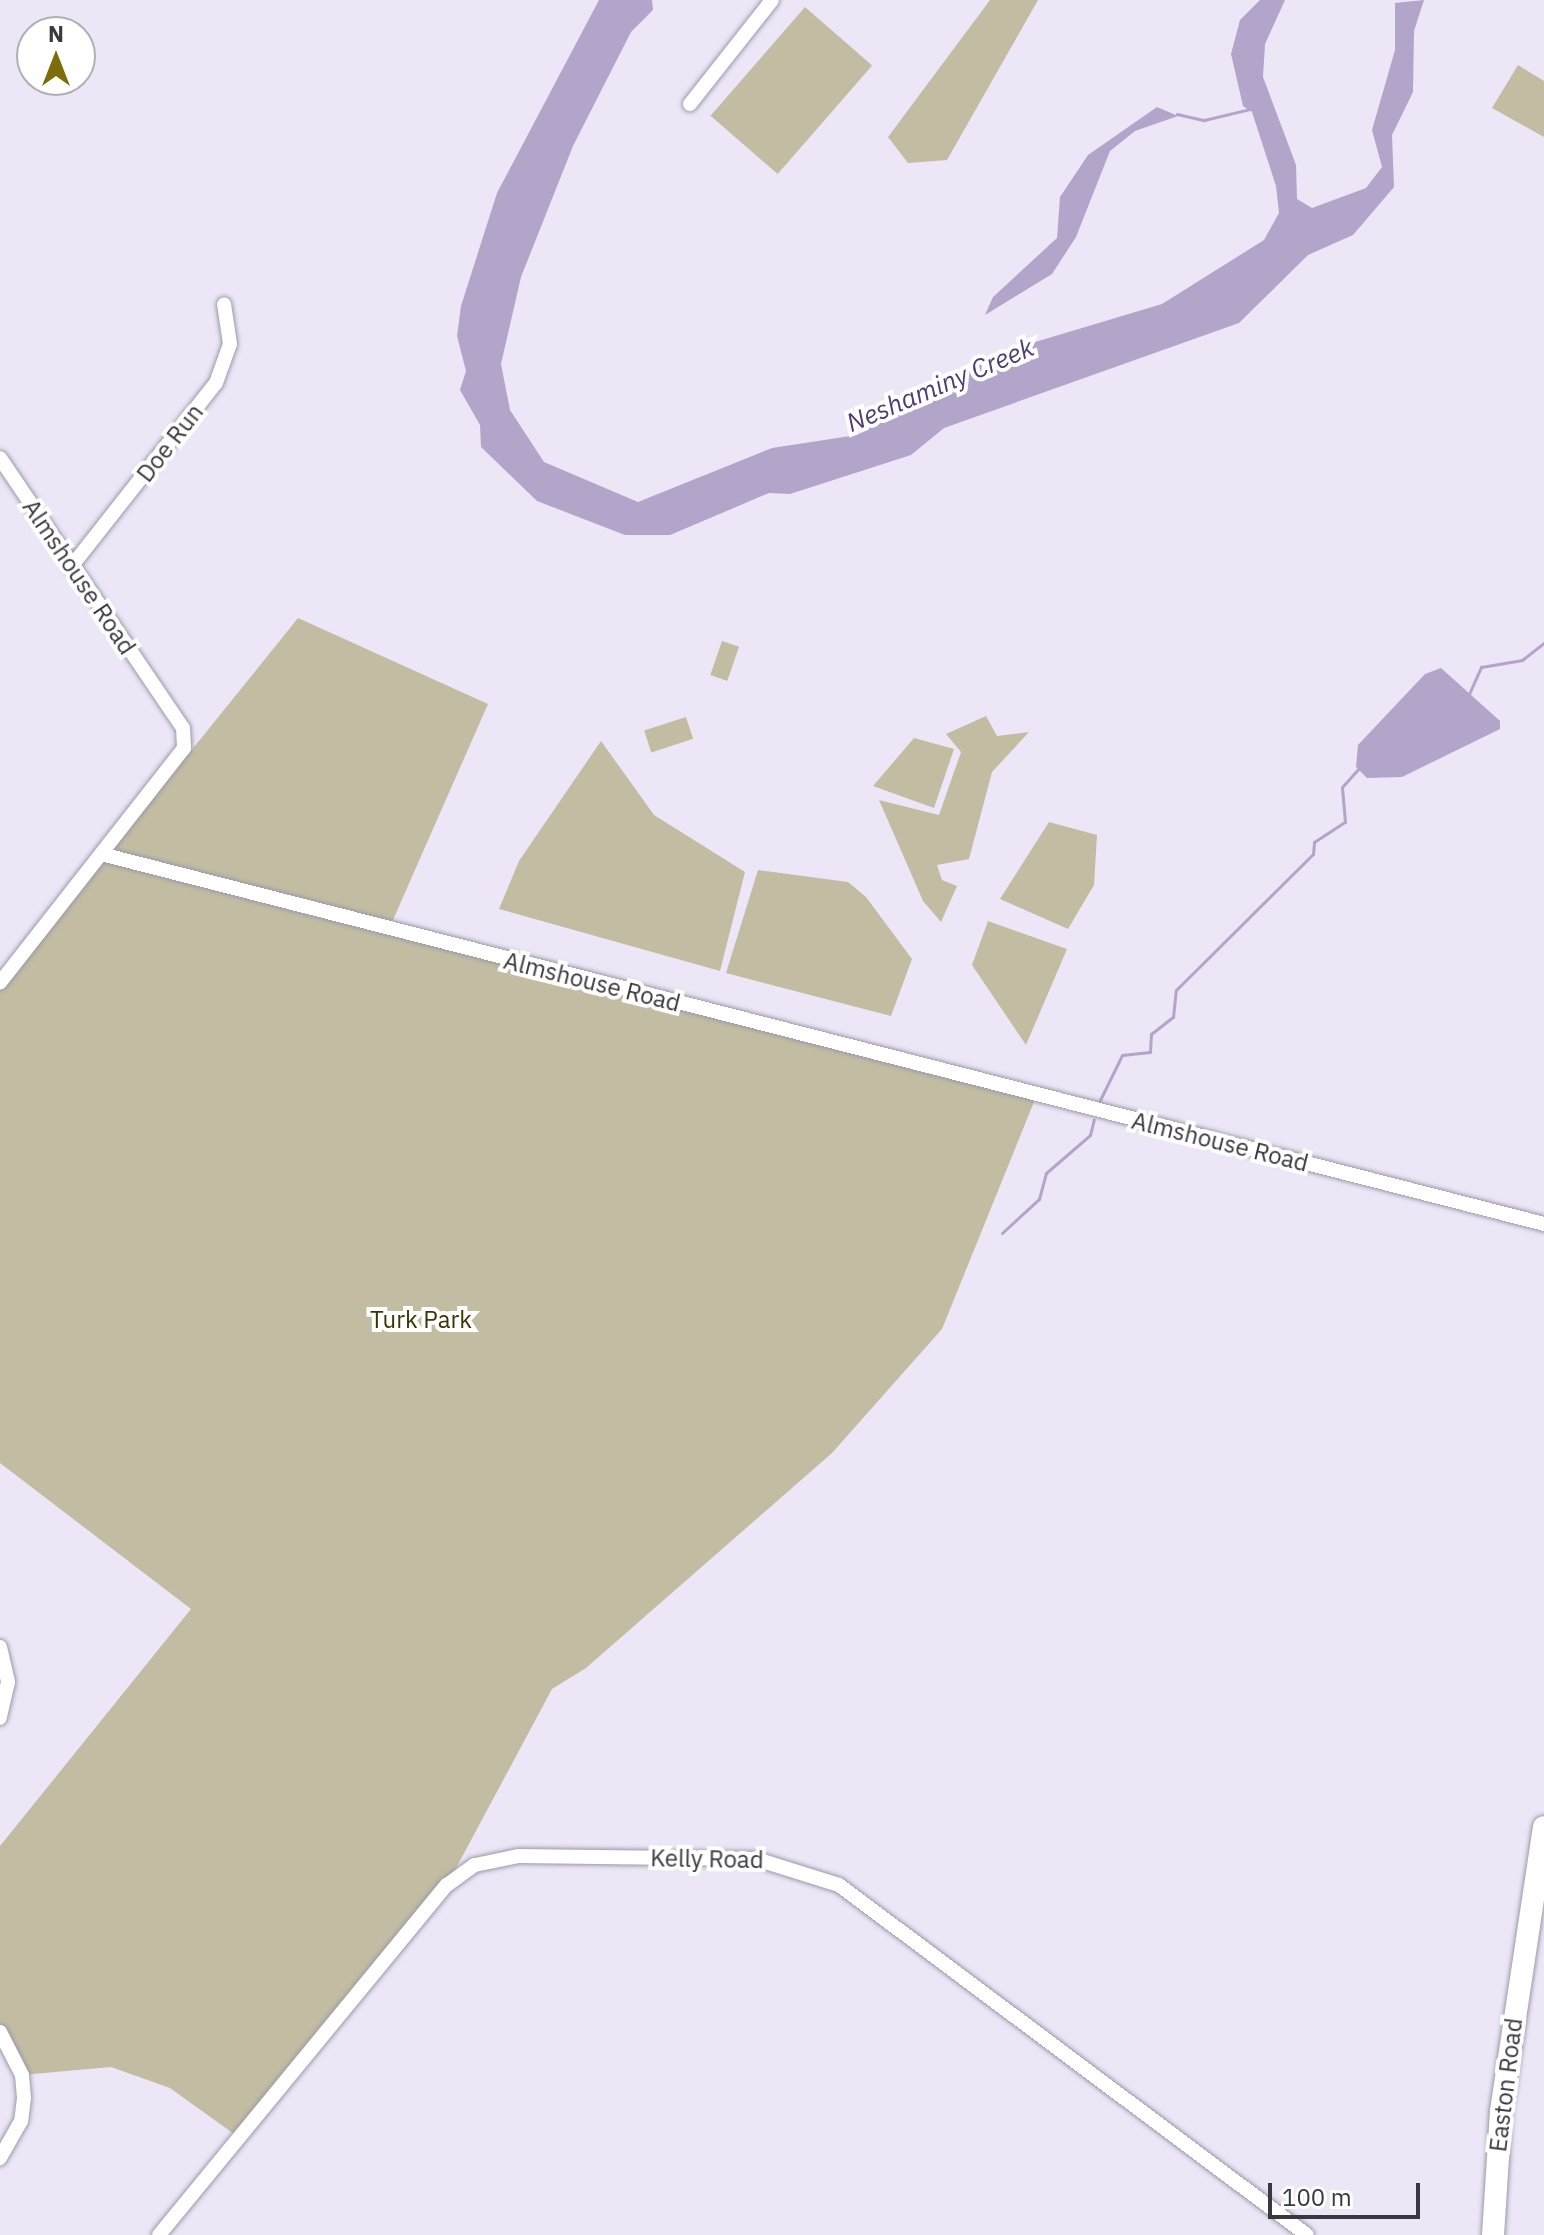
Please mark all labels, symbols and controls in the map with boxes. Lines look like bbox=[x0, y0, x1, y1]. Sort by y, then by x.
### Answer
north arrow bbox=[16, 16, 96, 96]
text: N bbox=[48, 19, 64, 48]
water label: Neshaminy Creek bbox=[842, 332, 1038, 438]
street label: Doe Run bbox=[131, 398, 209, 488]
street label: Almshouse Road bbox=[16, 494, 142, 660]
street label: Almshouse Road bbox=[501, 946, 683, 1018]
street label: Almshouse Road bbox=[1129, 1106, 1311, 1178]
park label: Turk Park bbox=[370, 1306, 472, 1334]
street label: Kelly Road bbox=[650, 1844, 764, 1874]
street label: Easton Road bbox=[1484, 2016, 1528, 2154]
scale bar bbox=[1272, 2167, 1424, 2217]
text: 100 m bbox=[1282, 2181, 1352, 2213]

